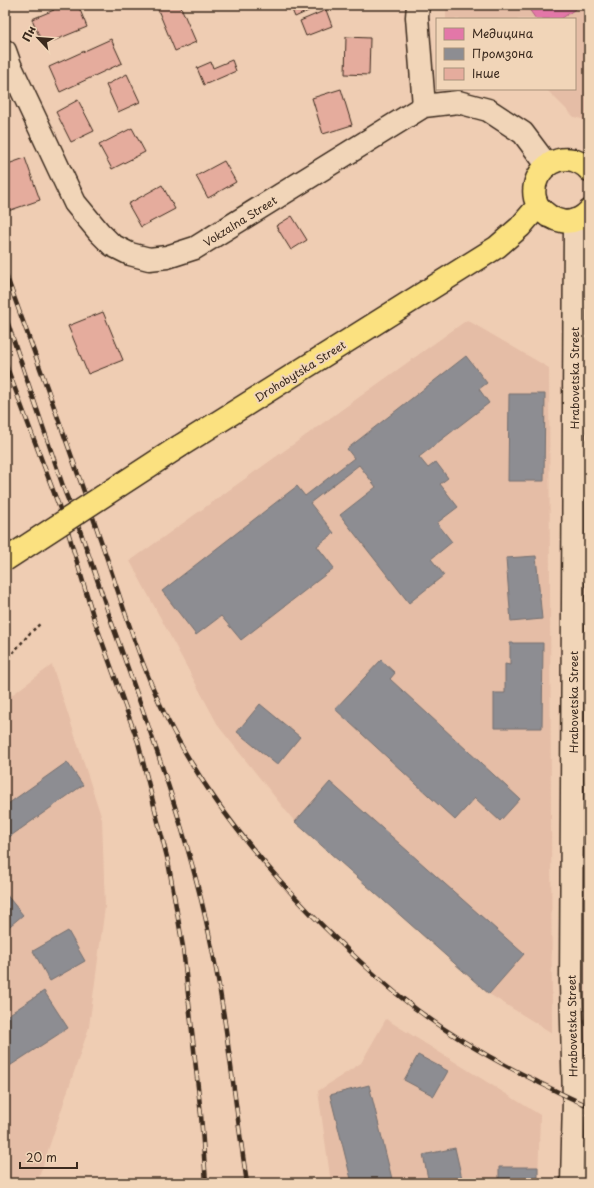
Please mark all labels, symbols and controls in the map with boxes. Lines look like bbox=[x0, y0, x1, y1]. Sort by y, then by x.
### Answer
north arrow bbox=[18, 18, 58, 58]
legend bbox=[436, 18, 576, 90]
text: Пн bbox=[17, 23, 40, 44]
text: Медицина bbox=[472, 24, 534, 42]
text: Промзона bbox=[472, 44, 534, 62]
text: Інше bbox=[472, 64, 500, 82]
street label: Vokzalna Street bbox=[200, 191, 281, 251]
street label: Hrabovetska Street bbox=[566, 327, 583, 429]
street label: Drohobytska Street bbox=[251, 336, 349, 406]
street label: Hrabovetska Street bbox=[565, 651, 582, 753]
street label: Hrabovetska Street bbox=[563, 975, 581, 1077]
scale bar bbox=[20, 1144, 77, 1170]
text: 20 m bbox=[26, 1148, 57, 1166]

